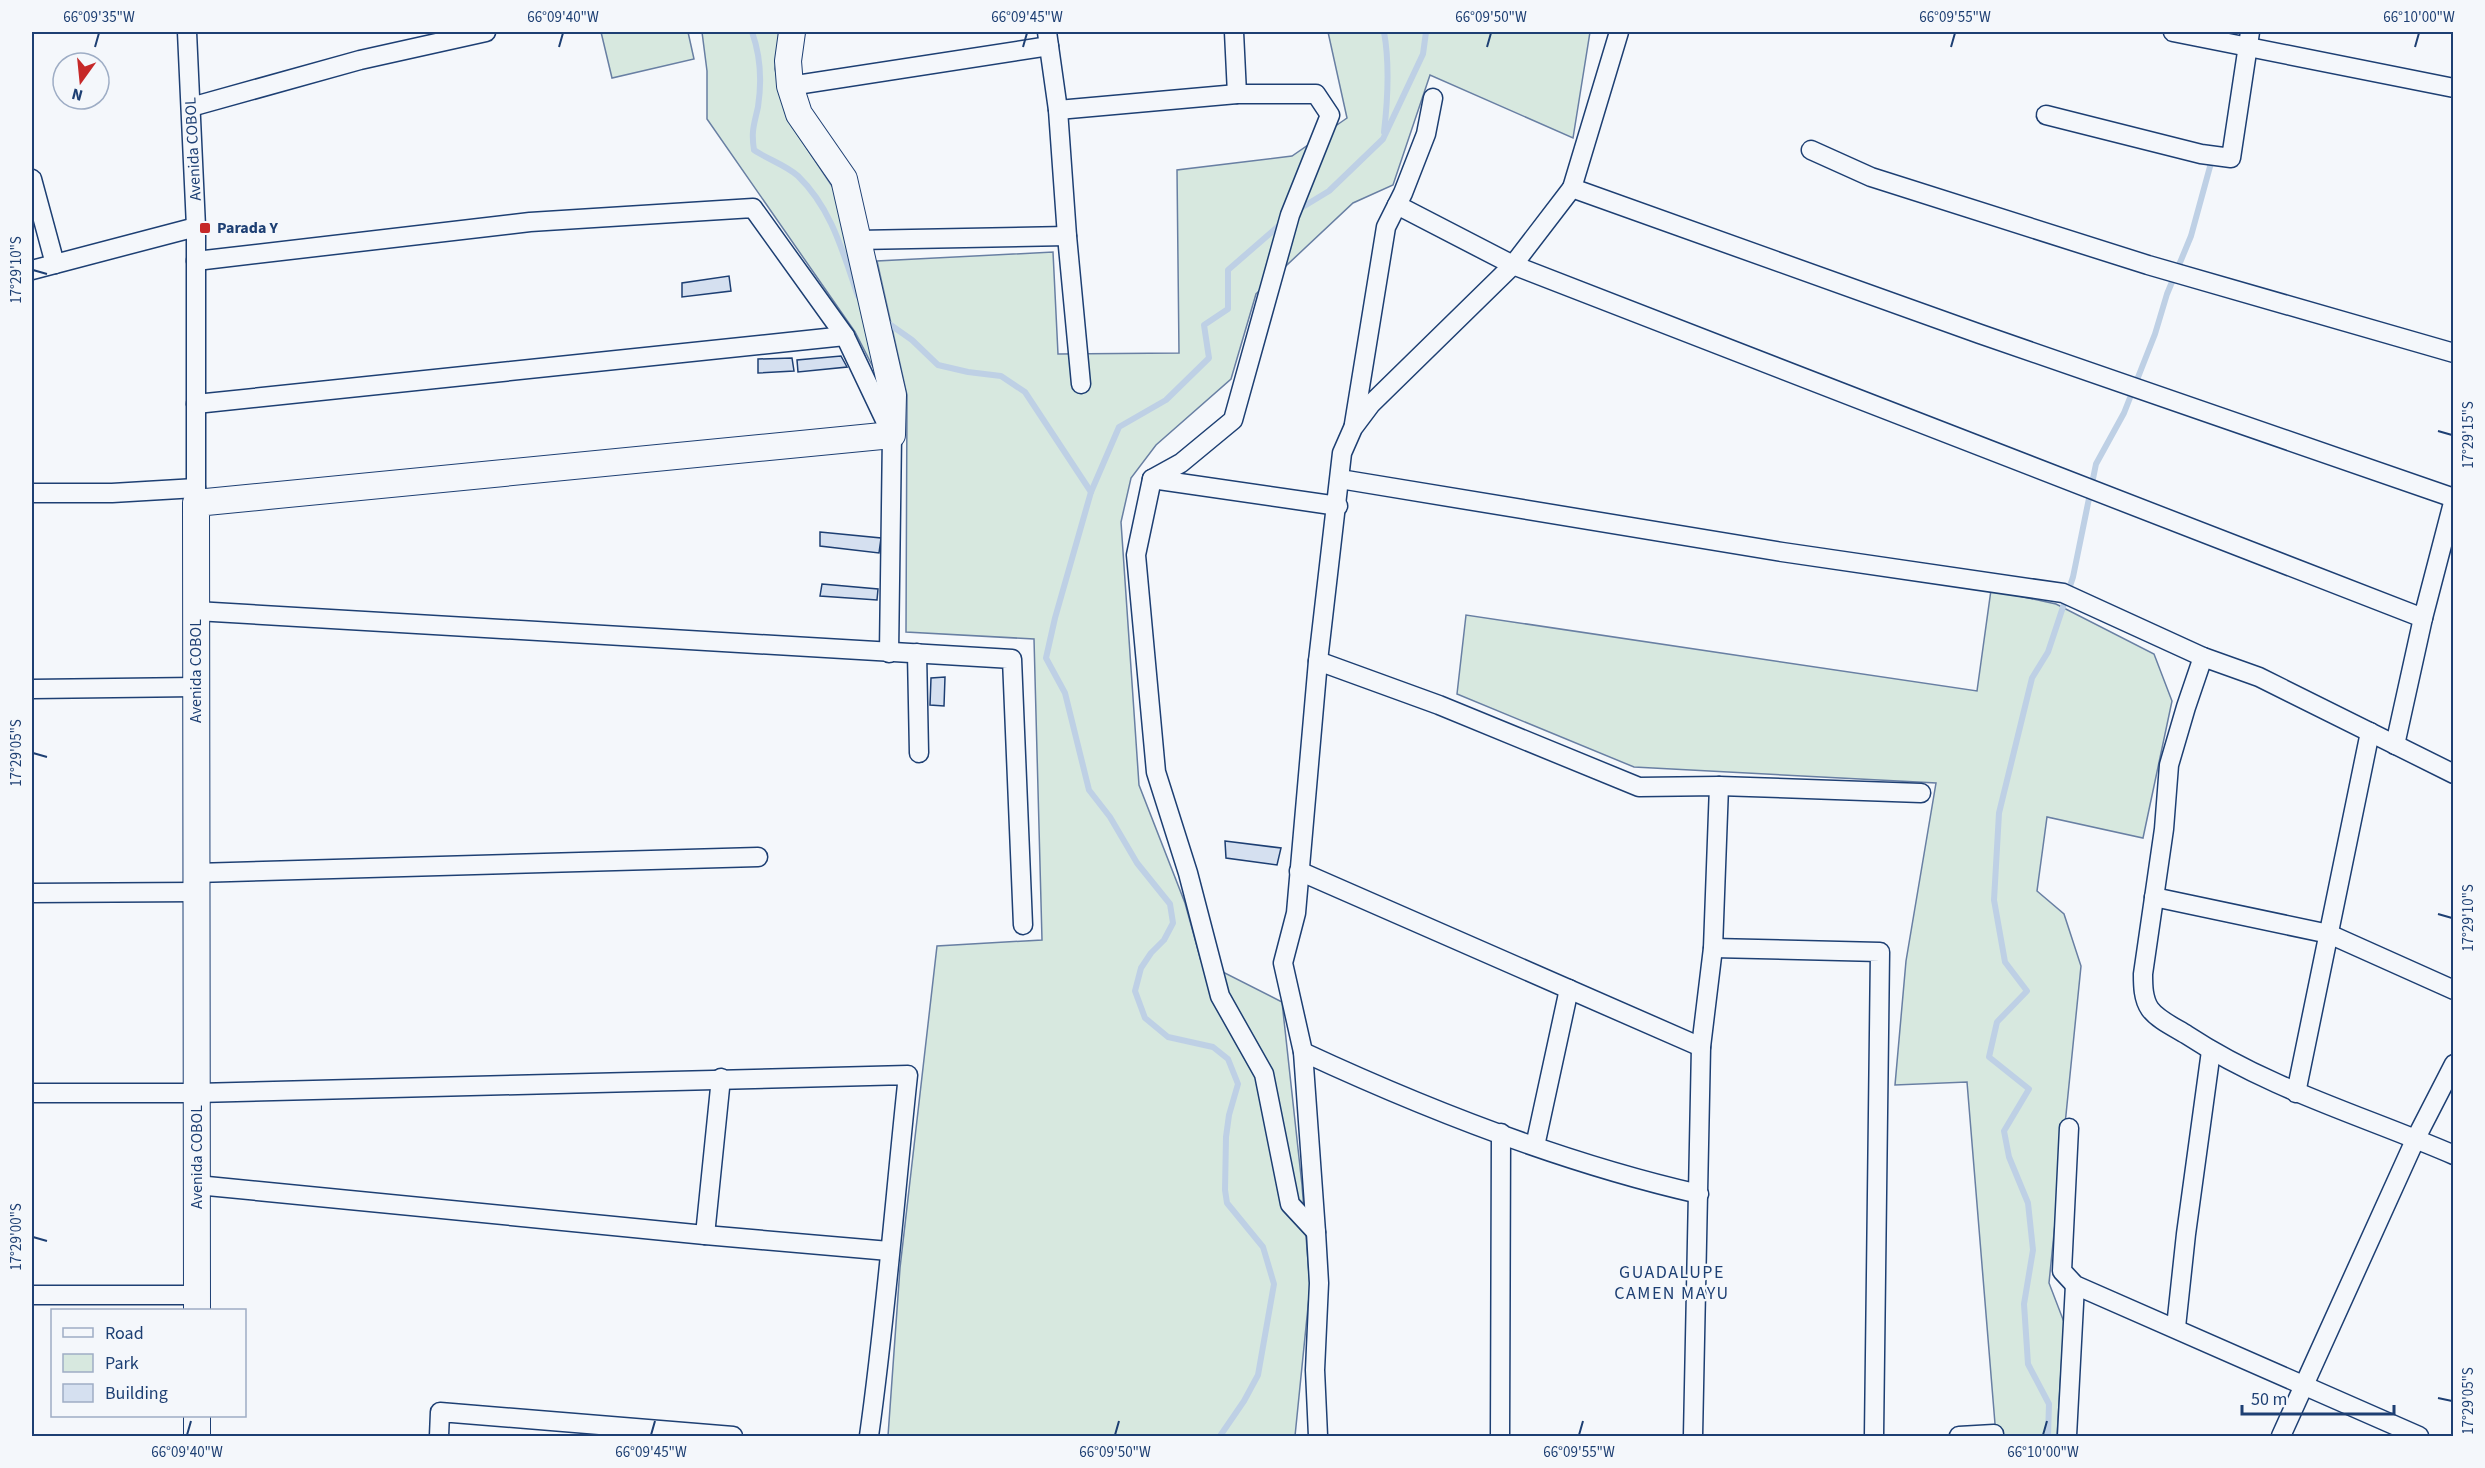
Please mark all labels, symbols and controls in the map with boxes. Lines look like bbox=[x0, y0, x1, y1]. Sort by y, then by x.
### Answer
text: 66°09'35"W bbox=[63, 7, 135, 28]
text: 66°09'40"W bbox=[527, 7, 599, 28]
text: 66°09'45"W bbox=[991, 7, 1063, 28]
text: 66°09'50"W bbox=[1455, 7, 1527, 28]
text: 66°09'55"W bbox=[1919, 7, 1991, 28]
text: 66°10'00"W bbox=[2383, 7, 2455, 28]
north arrow bbox=[51, 51, 111, 111]
text: N bbox=[69, 83, 85, 107]
street label: Avenida COBOL bbox=[179, 96, 207, 201]
place label: Parada Y bbox=[217, 217, 279, 239]
marker: Parada Y bbox=[198, 221, 212, 235]
text: 17°29'10"S bbox=[6, 236, 27, 304]
text: 17°29'15"S bbox=[2458, 401, 2479, 469]
street label: Avenida COBOL bbox=[185, 619, 207, 723]
text: 17°29'05"S bbox=[6, 719, 27, 787]
text: 17°29'10"S bbox=[2458, 884, 2479, 952]
street label: Avenida COBOL bbox=[186, 1105, 208, 1209]
text: 17°29'00"S bbox=[6, 1203, 27, 1271]
district label: GUADALUPE CAMEN MAYU bbox=[1614, 1260, 1730, 1306]
legend bbox=[51, 1309, 246, 1417]
text: Road bbox=[105, 1321, 144, 1346]
text: Park bbox=[105, 1351, 139, 1376]
text: 17°29'05"S bbox=[2458, 1367, 2479, 1435]
scale bar bbox=[2242, 1378, 2394, 1416]
text: Building bbox=[105, 1381, 168, 1406]
text: 50 m bbox=[2251, 1387, 2287, 1412]
text: 66°09'40"W bbox=[151, 1442, 223, 1463]
text: 66°09'45"W bbox=[615, 1442, 687, 1463]
text: 66°09'50"W bbox=[1079, 1442, 1151, 1463]
text: 66°09'55"W bbox=[1543, 1442, 1615, 1463]
text: 66°10'00"W bbox=[2007, 1442, 2079, 1463]

